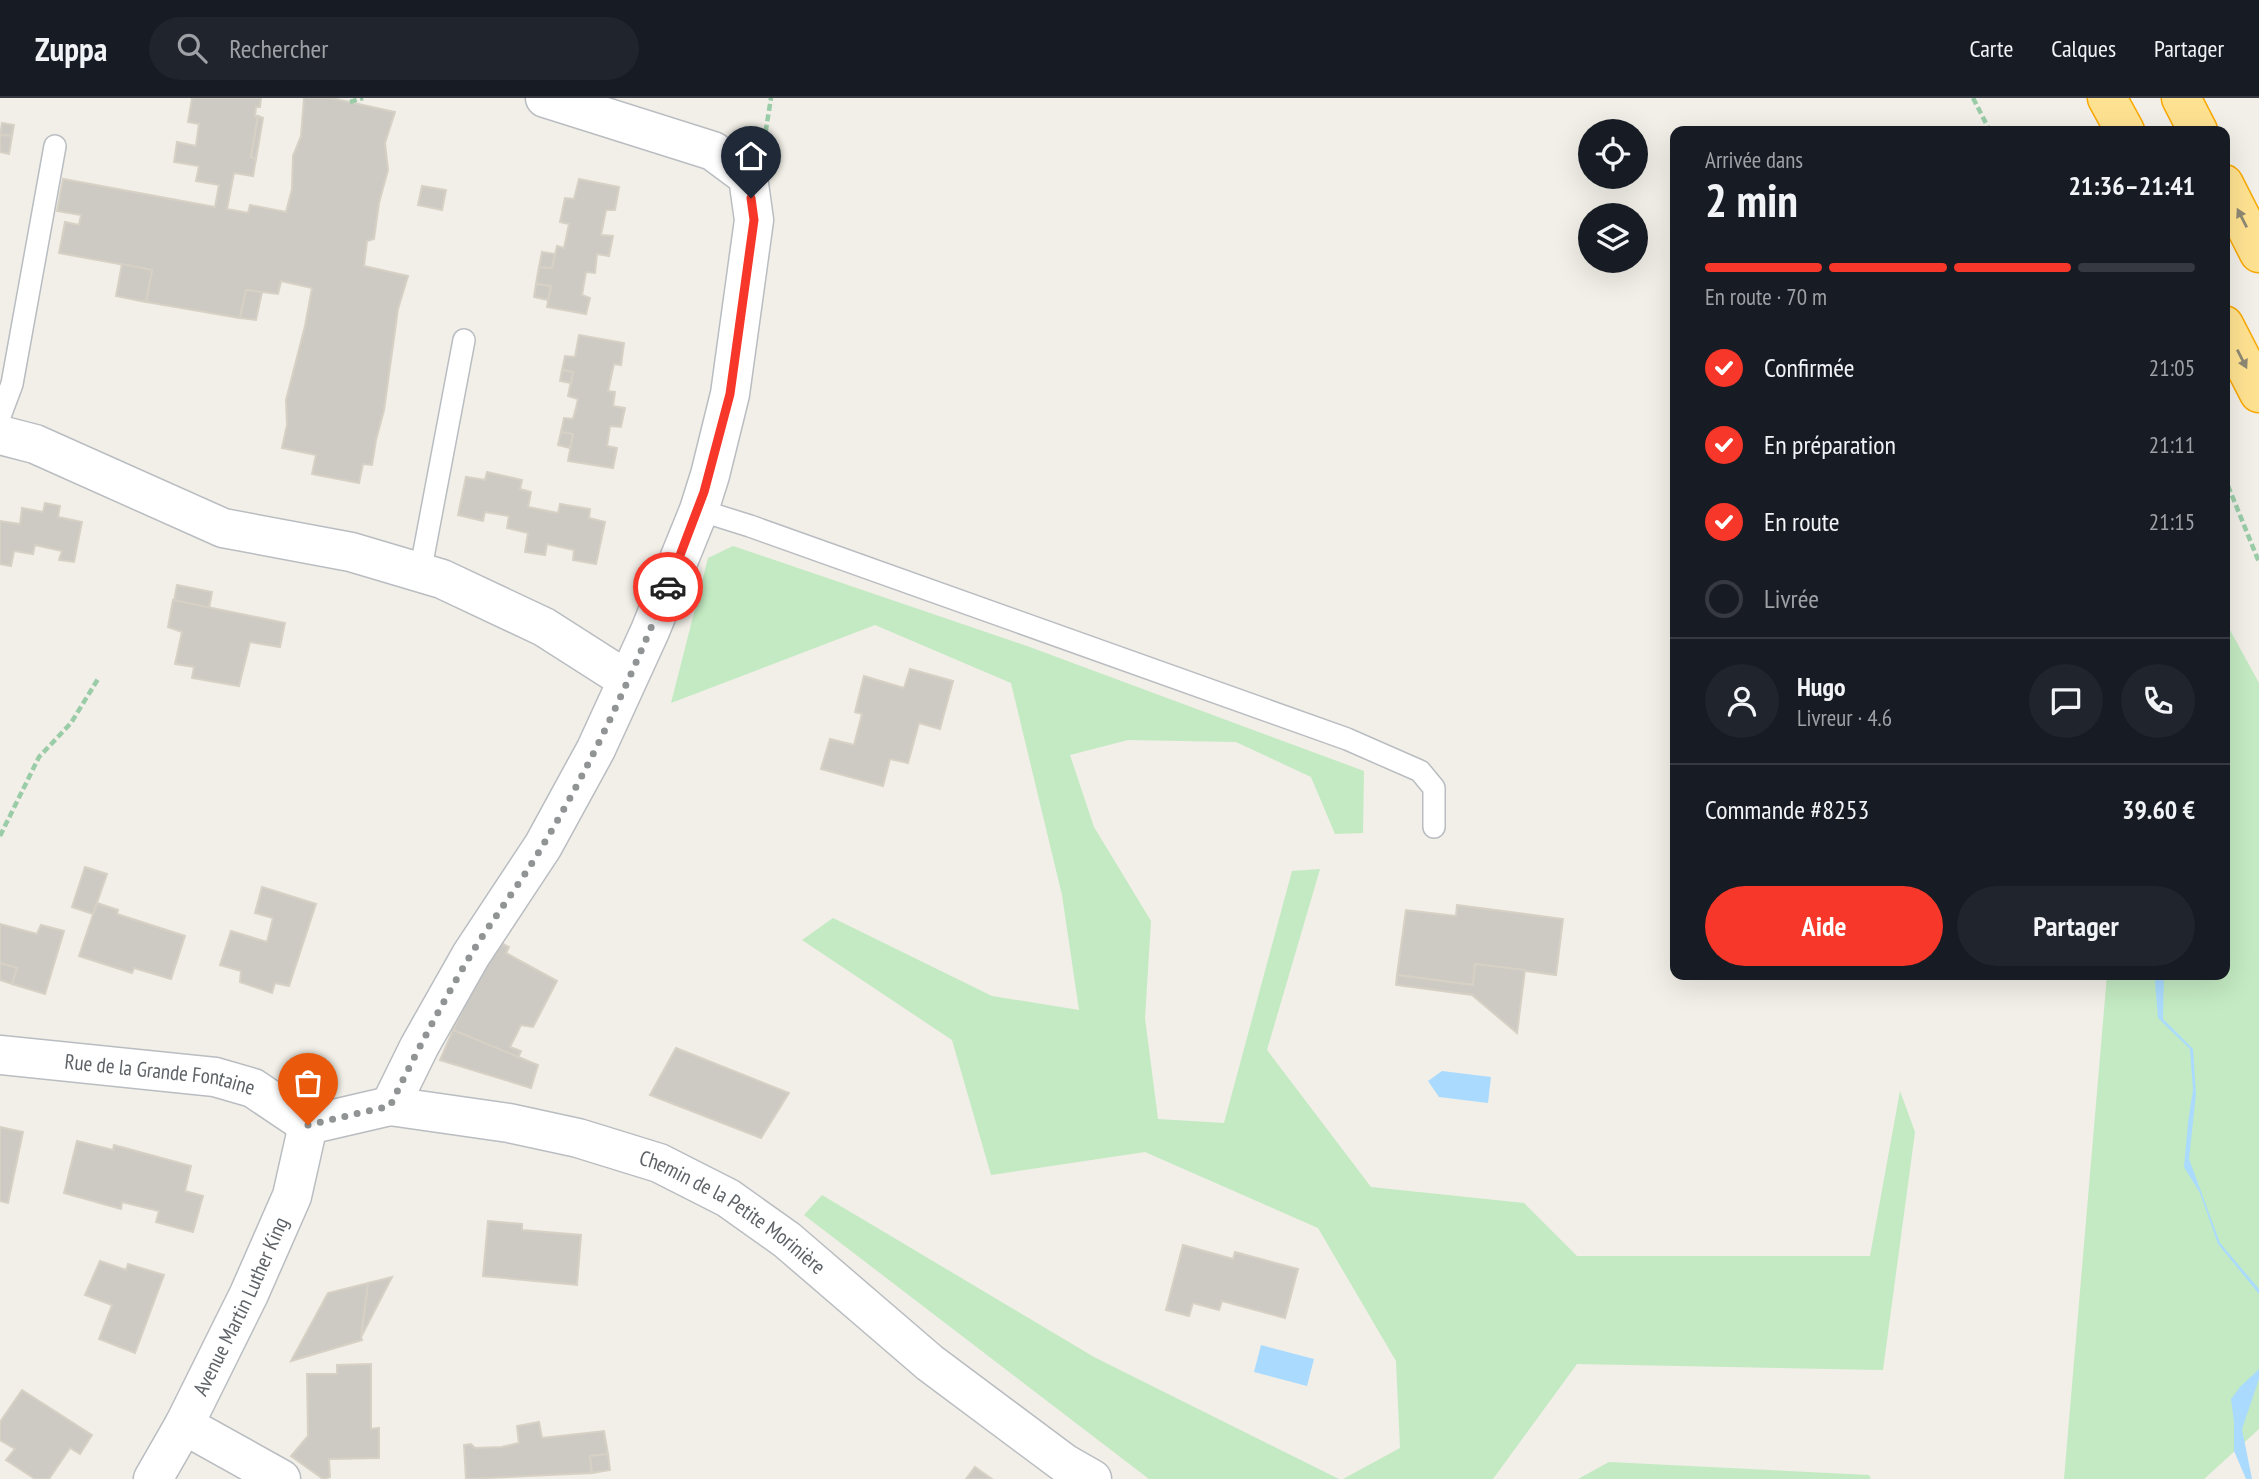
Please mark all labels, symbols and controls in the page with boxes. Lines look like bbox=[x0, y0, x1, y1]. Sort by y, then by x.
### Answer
search box bbox=[149, 17, 639, 80]
text: Zuppa bbox=[35, 27, 107, 70]
icon: search bbox=[173, 29, 211, 67]
text: Rechercher bbox=[229, 32, 328, 65]
text: Carte bbox=[1970, 33, 2013, 64]
text: Calques bbox=[2051, 33, 2116, 64]
text: Partager bbox=[2154, 33, 2224, 64]
map controls bbox=[1578, 119, 1648, 273]
button: locate bbox=[1578, 119, 1648, 189]
pin bbox=[721, 126, 781, 198]
icon: home bbox=[732, 137, 770, 175]
text: Arrivée dans bbox=[1705, 145, 1803, 174]
text: 21:36–21:41 bbox=[2068, 169, 2195, 202]
text: 2 min bbox=[1705, 170, 1798, 230]
button: layers bbox=[1578, 203, 1648, 273]
one-way arrow bbox=[2236, 208, 2248, 228]
text: En route · 70 m bbox=[1705, 282, 1827, 311]
icon: check bbox=[1705, 349, 1743, 387]
one-way arrow bbox=[2236, 349, 2247, 369]
text: Confirmée bbox=[1764, 351, 1855, 384]
text: 21:05 bbox=[2149, 353, 2195, 382]
icon: check bbox=[1705, 426, 1743, 464]
text: En préparation bbox=[1764, 428, 1896, 461]
text: 21:11 bbox=[2149, 430, 2195, 459]
icon: check bbox=[1705, 503, 1743, 541]
text: En route bbox=[1764, 505, 1839, 538]
text: 21:15 bbox=[2149, 507, 2195, 536]
courier bbox=[633, 552, 703, 622]
icon: car bbox=[649, 568, 687, 606]
text: Livrée bbox=[1764, 582, 1819, 615]
button: person bbox=[1705, 664, 1779, 738]
button: chat bbox=[2029, 664, 2103, 738]
button: phone bbox=[2121, 664, 2195, 738]
text: Hugo bbox=[1797, 670, 1846, 703]
text: Livreur · 4.6 bbox=[1797, 703, 1892, 732]
text: Commande #8253 bbox=[1705, 793, 1869, 826]
text: 39.60 € bbox=[2122, 793, 2195, 826]
button: Aide bbox=[1705, 886, 1943, 966]
button: Partager bbox=[1957, 886, 2195, 966]
street label: Rue de la Grande Fontaine bbox=[63, 1048, 258, 1101]
pin bbox=[278, 1053, 338, 1125]
icon: bag bbox=[289, 1064, 327, 1102]
street label: Chemin de la Petite Morinière bbox=[636, 1144, 831, 1280]
street label: Avenue Martin Luther King bbox=[187, 1213, 294, 1400]

